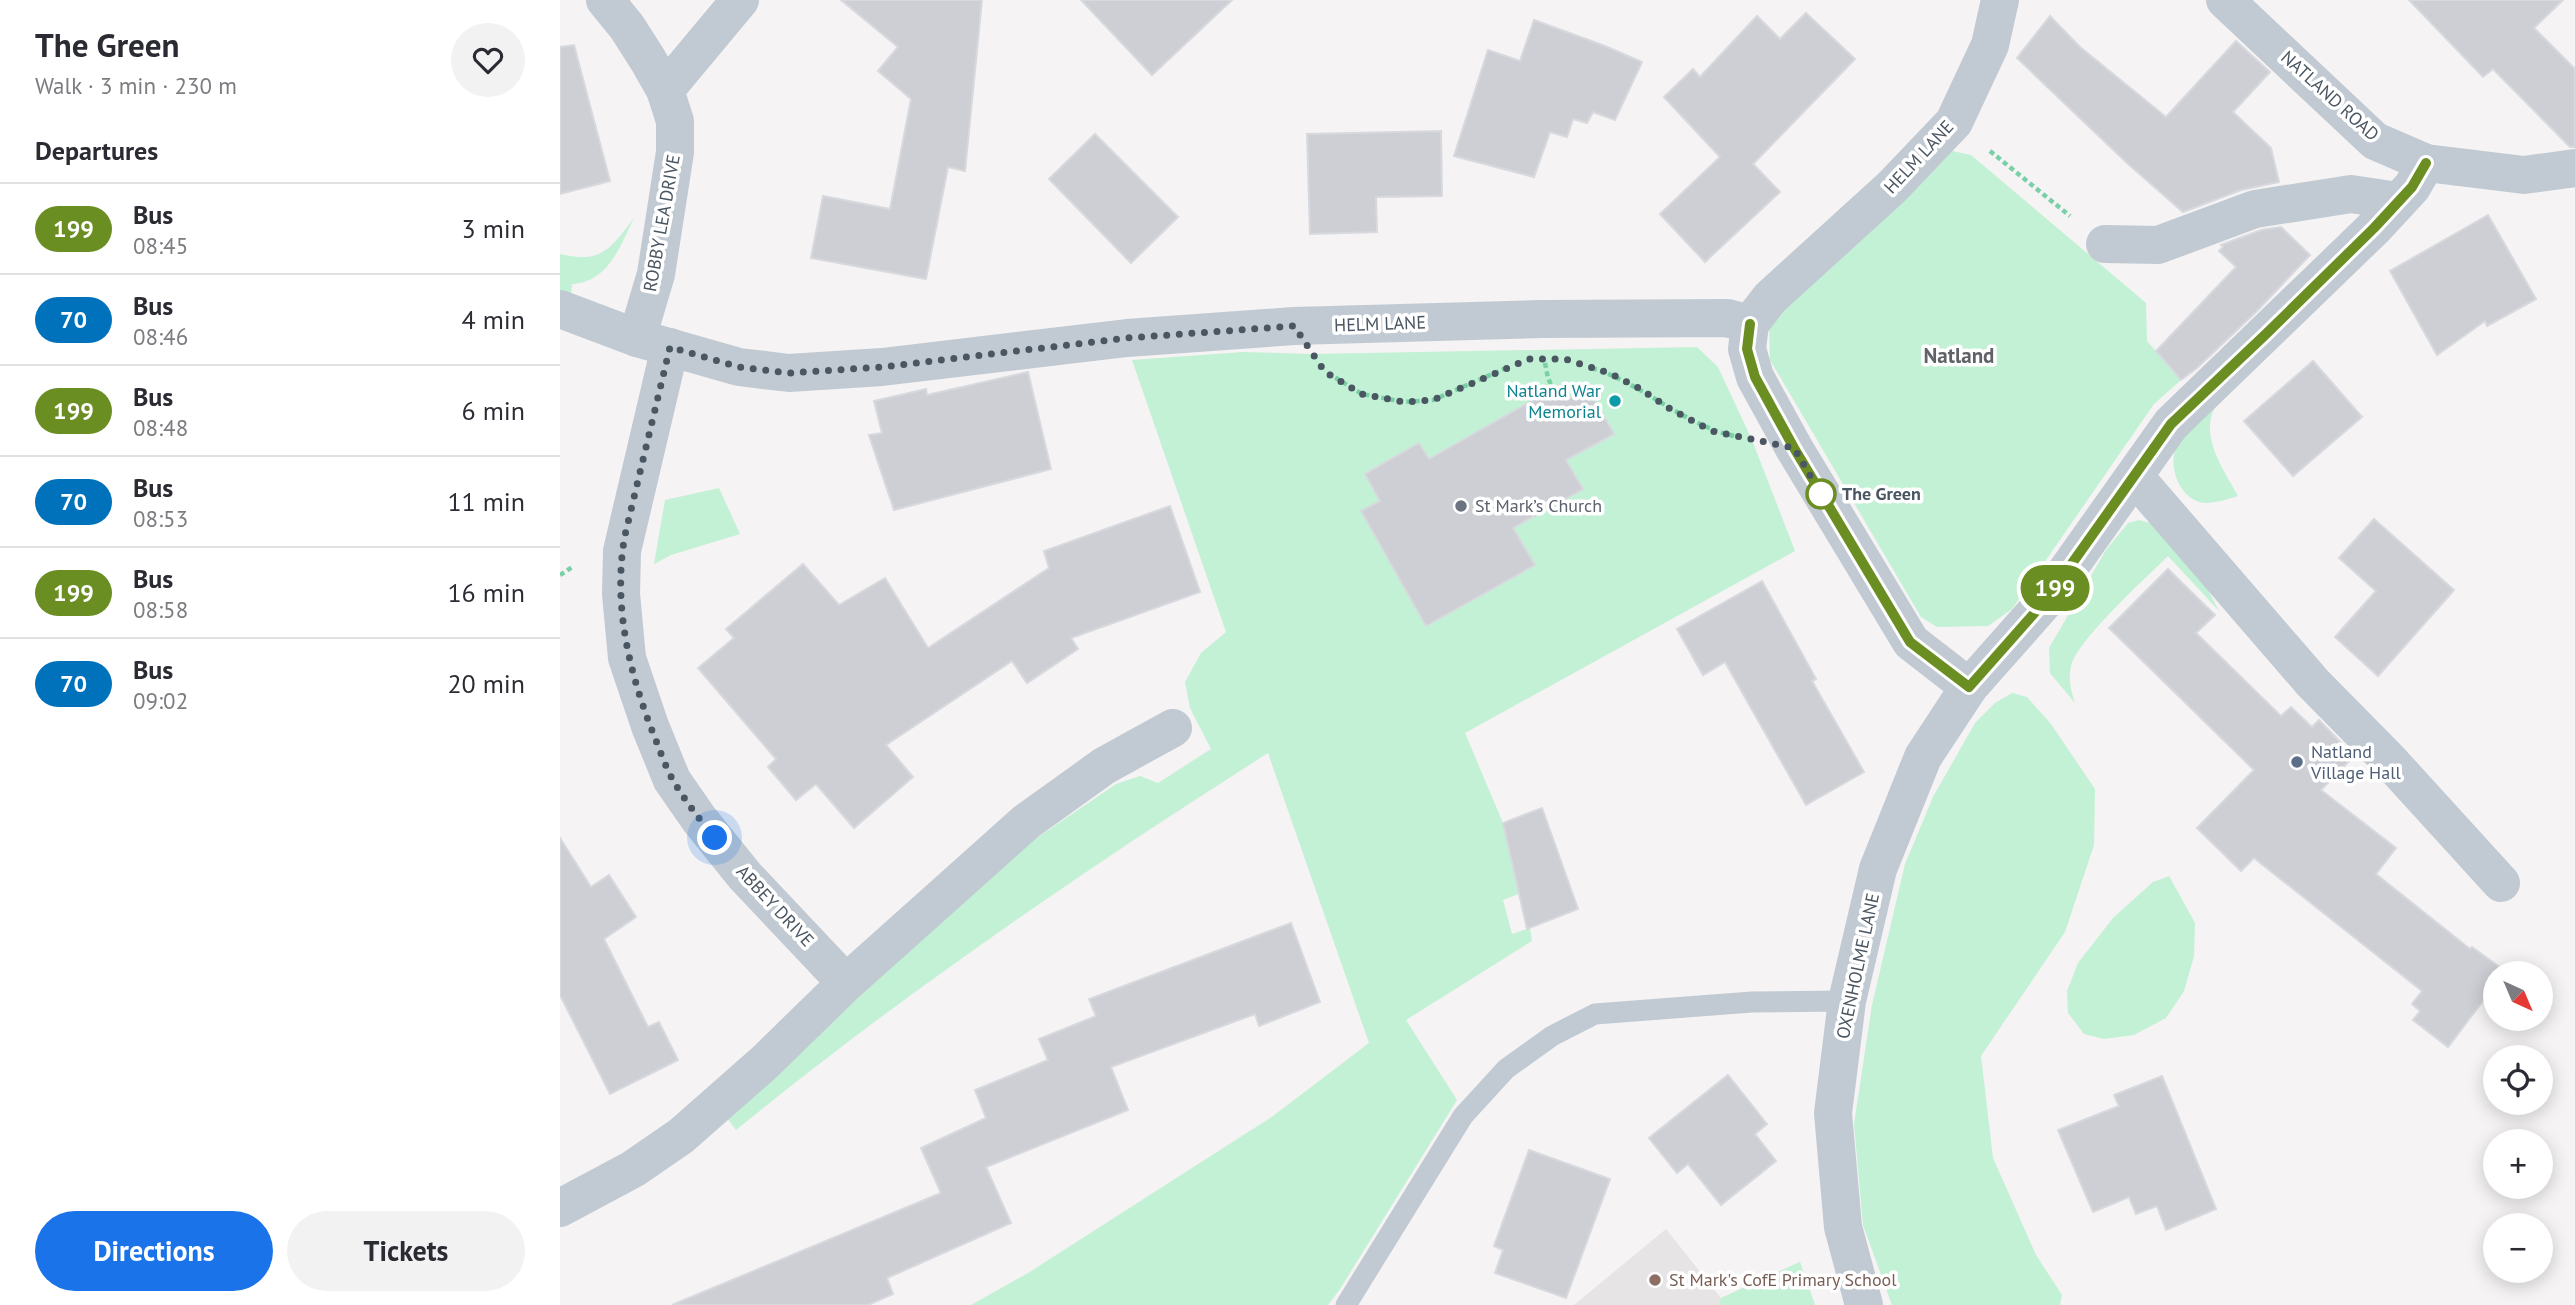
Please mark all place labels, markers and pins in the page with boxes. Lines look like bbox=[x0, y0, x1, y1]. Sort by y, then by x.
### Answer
place label: Natland War Memorial bbox=[1506, 379, 1602, 423]
marker: Natland War Memorial bbox=[1607, 393, 1623, 409]
marker: The Green bbox=[1806, 479, 1836, 509]
place label: The Green bbox=[1842, 482, 1921, 505]
place label: St Mark’s Church bbox=[1475, 494, 1602, 517]
marker: St Mark’s Church bbox=[1453, 498, 1469, 514]
place label: Natland Village Hall bbox=[2310, 740, 2401, 784]
marker: Natland Village Hall bbox=[2289, 754, 2305, 770]
place label: St Mark's CofE Primary School bbox=[1669, 1268, 1897, 1291]
marker: St Mark's CofE Primary School bbox=[1647, 1272, 1663, 1288]

